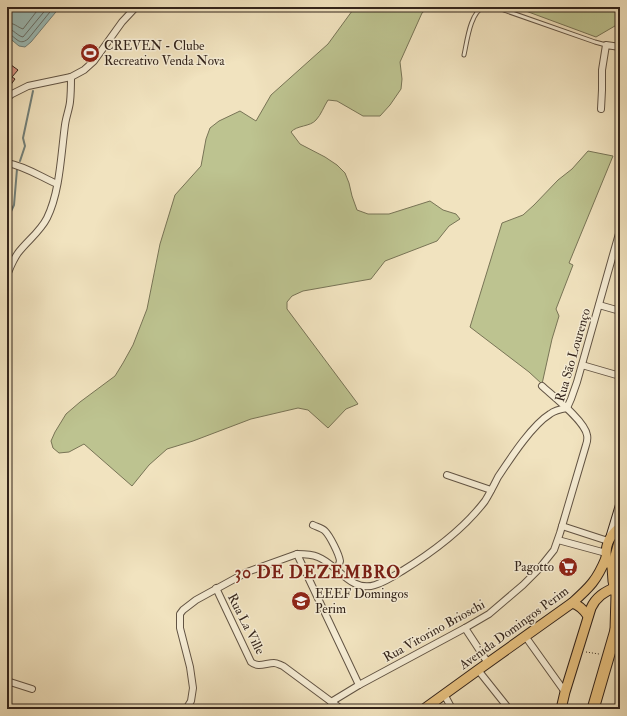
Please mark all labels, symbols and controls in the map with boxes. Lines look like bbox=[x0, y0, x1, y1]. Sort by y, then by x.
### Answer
place label: CREVEN - Clube Recreativo Venda Nova bbox=[104, 38, 225, 69]
sports icon: CREVEN - Clube Recreativo Venda Nova bbox=[79, 42, 101, 64]
street label: Rua São Lourenço bbox=[552, 306, 594, 404]
supermarket icon: Pagotto bbox=[557, 556, 579, 578]
place label: Pagotto bbox=[514, 559, 554, 575]
district label: 30 DE DEZEMBRO bbox=[235, 562, 401, 583]
street label: Avenida Domingos Perim bbox=[455, 583, 572, 674]
place label: EEEF Domingos Perim bbox=[315, 586, 409, 617]
school or university icon: EEEF Domingos Perim bbox=[290, 590, 312, 612]
street label: Rua La Ville bbox=[224, 591, 268, 658]
street label: Rua Vitorino Brioschi bbox=[380, 596, 488, 666]

